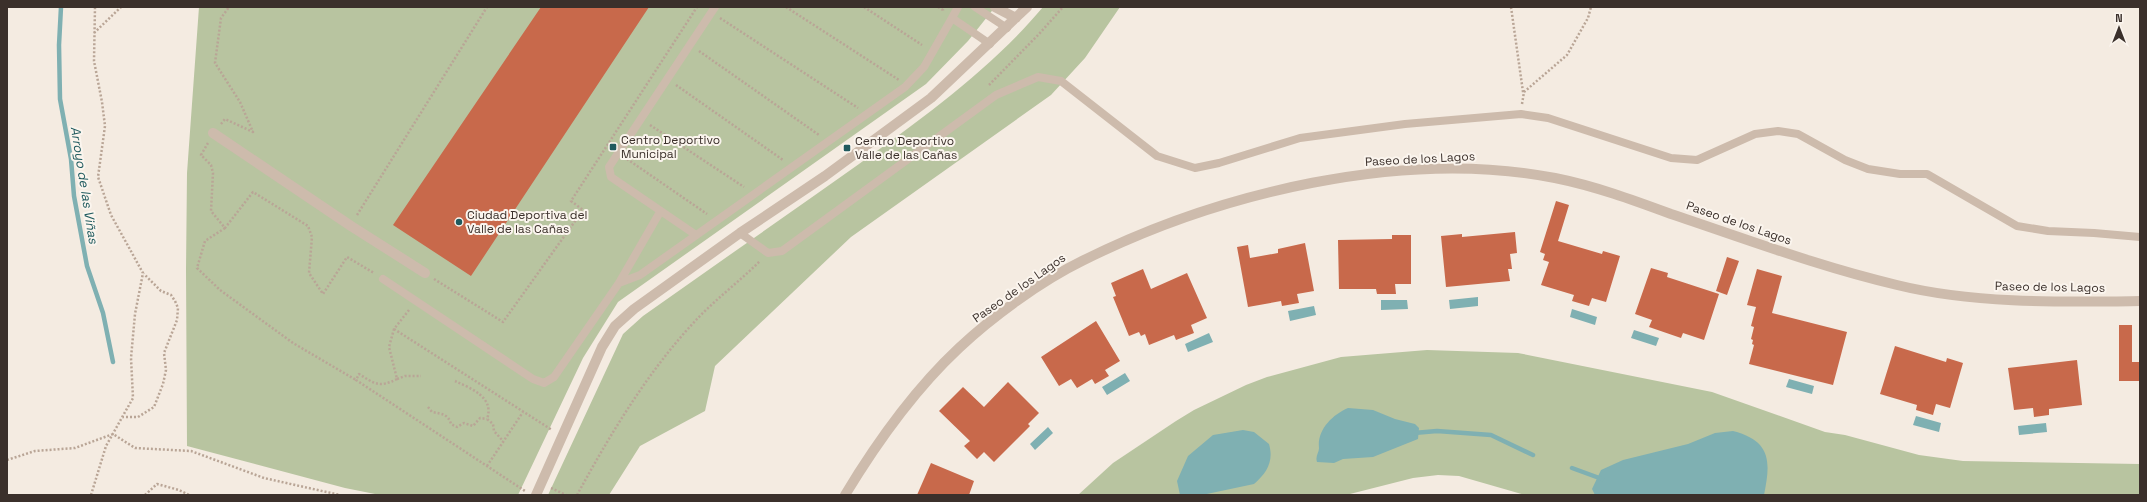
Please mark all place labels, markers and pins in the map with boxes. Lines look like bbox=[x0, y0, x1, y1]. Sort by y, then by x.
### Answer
place label: Centro Deportivo Municipal bbox=[621, 132, 720, 162]
place label: Centro Deportivo Valle de las Cañas bbox=[855, 133, 957, 163]
marker: Centro Deportivo Municipal bbox=[608, 142, 618, 152]
marker: Centro Deportivo Valle de las Cañas bbox=[842, 143, 852, 153]
place label: Ciudad Deportiva del Valle de las Cañas bbox=[467, 207, 588, 237]
marker: Ciudad Deportiva del Valle de las Cañas bbox=[454, 217, 464, 227]

